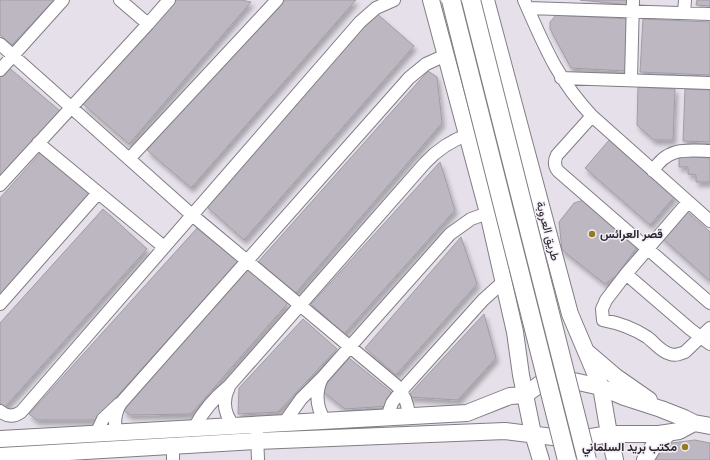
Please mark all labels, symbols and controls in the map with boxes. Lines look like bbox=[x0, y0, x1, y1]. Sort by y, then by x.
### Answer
street label: طريق العروبة bbox=[532, 200, 563, 263]
place label: قصر العرائس bbox=[600, 227, 663, 242]
marker: قصر العرائس bbox=[587, 229, 597, 239]
place label: مكتب بريد السلماني bbox=[582, 440, 677, 457]
marker: مكتب بريد السلماني bbox=[680, 442, 690, 452]

